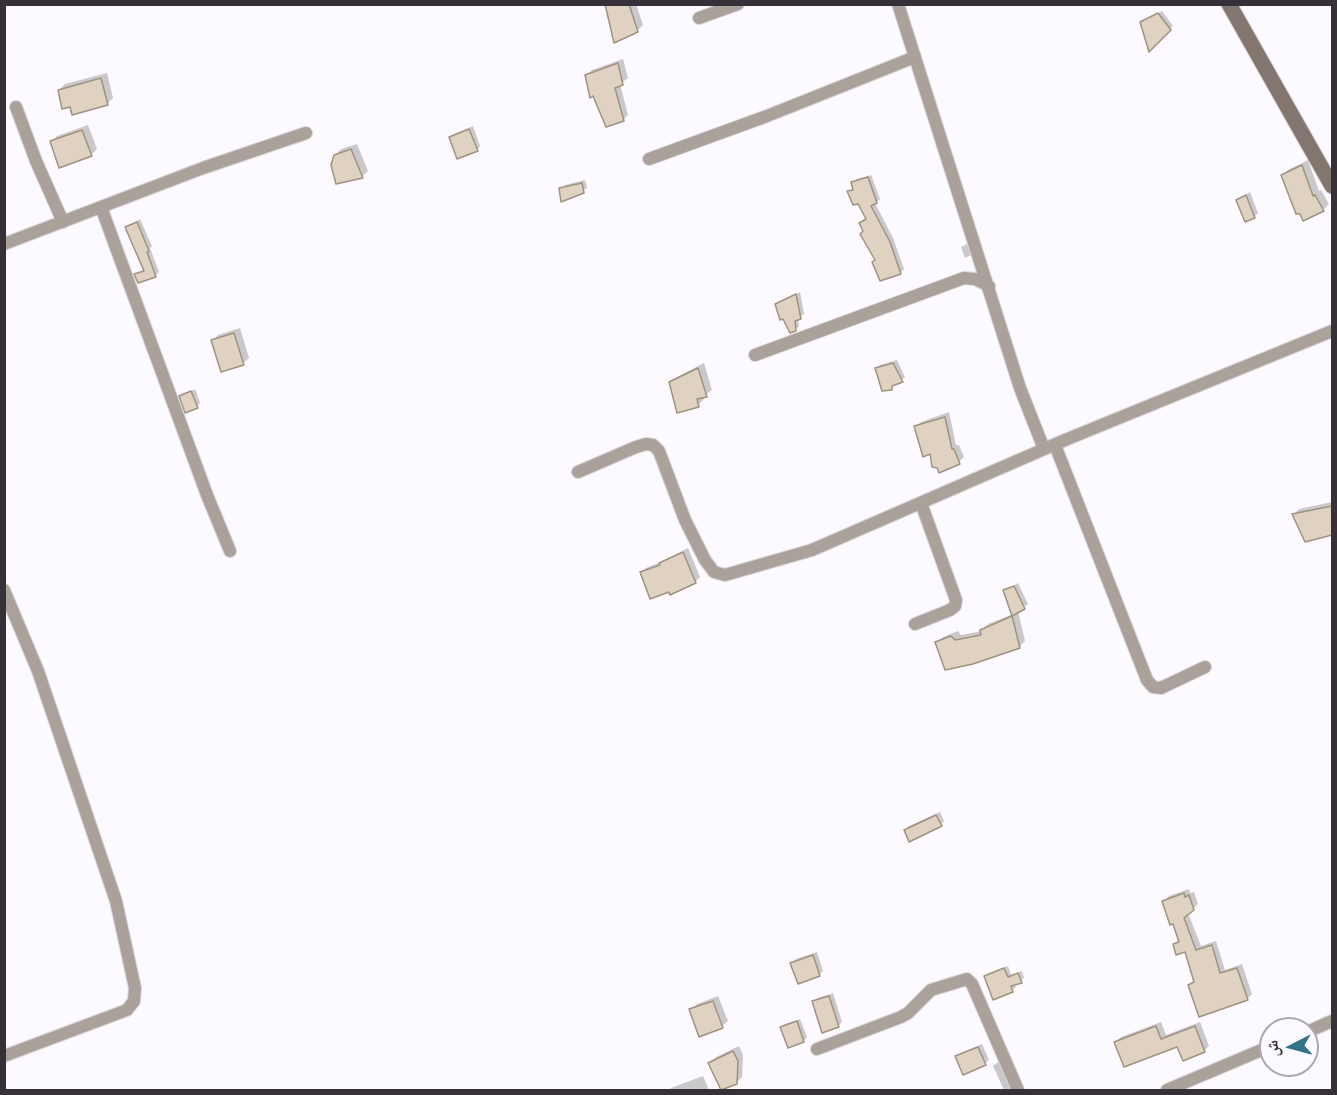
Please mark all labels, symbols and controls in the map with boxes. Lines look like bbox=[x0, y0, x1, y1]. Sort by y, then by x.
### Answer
north arrow bbox=[1259, 1017, 1319, 1077]
text: ش bbox=[1263, 1039, 1282, 1058]

